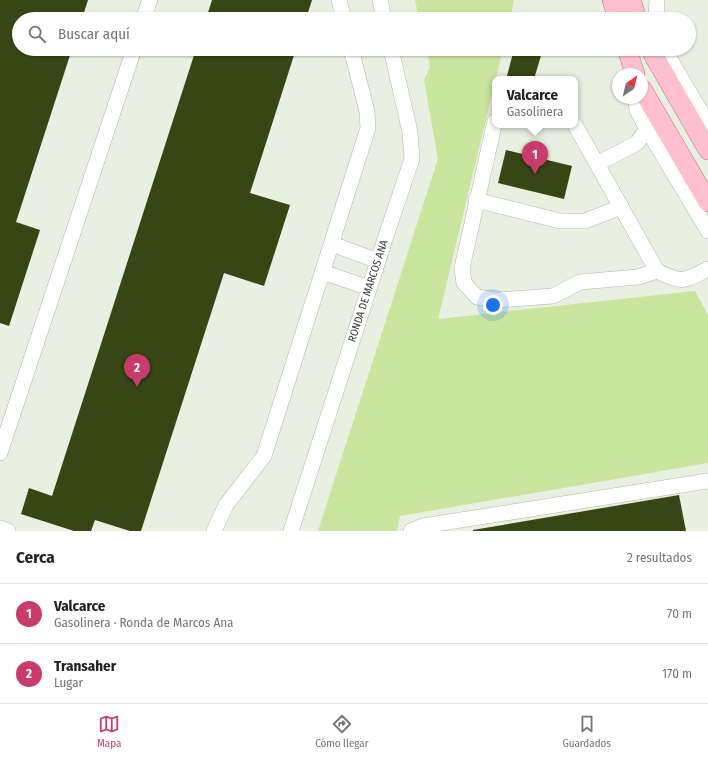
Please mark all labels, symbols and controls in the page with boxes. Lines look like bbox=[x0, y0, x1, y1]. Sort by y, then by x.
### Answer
search box bbox=[12, 12, 696, 56]
icon: search bbox=[26, 23, 48, 45]
text: Buscar aquí bbox=[58, 25, 130, 43]
north arrow bbox=[612, 68, 648, 104]
popup bbox=[492, 76, 578, 128]
text: Valcarce bbox=[507, 86, 558, 104]
text: Gasolinera bbox=[507, 104, 563, 119]
pin: 1 bbox=[522, 141, 548, 174]
street label: RONDA DE MARCOS ANA bbox=[345, 238, 391, 344]
your location bbox=[483, 295, 503, 315]
pin: 2 bbox=[124, 354, 150, 387]
text: Cerca bbox=[16, 547, 55, 568]
text: 2 resultados bbox=[627, 550, 692, 565]
text: Valcarce bbox=[54, 597, 105, 615]
text: 1 bbox=[26, 606, 32, 621]
text: 70 m bbox=[667, 606, 692, 621]
text: Gasolinera · Ronda de Marcos Ana bbox=[54, 615, 234, 630]
text: Transaher bbox=[54, 657, 116, 675]
text: 2 bbox=[26, 666, 32, 681]
text: 170 m bbox=[662, 666, 692, 681]
text: Lugar bbox=[54, 675, 83, 690]
tab: Mapa bbox=[97, 713, 121, 750]
tab: Cómo llegar bbox=[315, 713, 369, 750]
tab: Guardados bbox=[562, 713, 611, 750]

